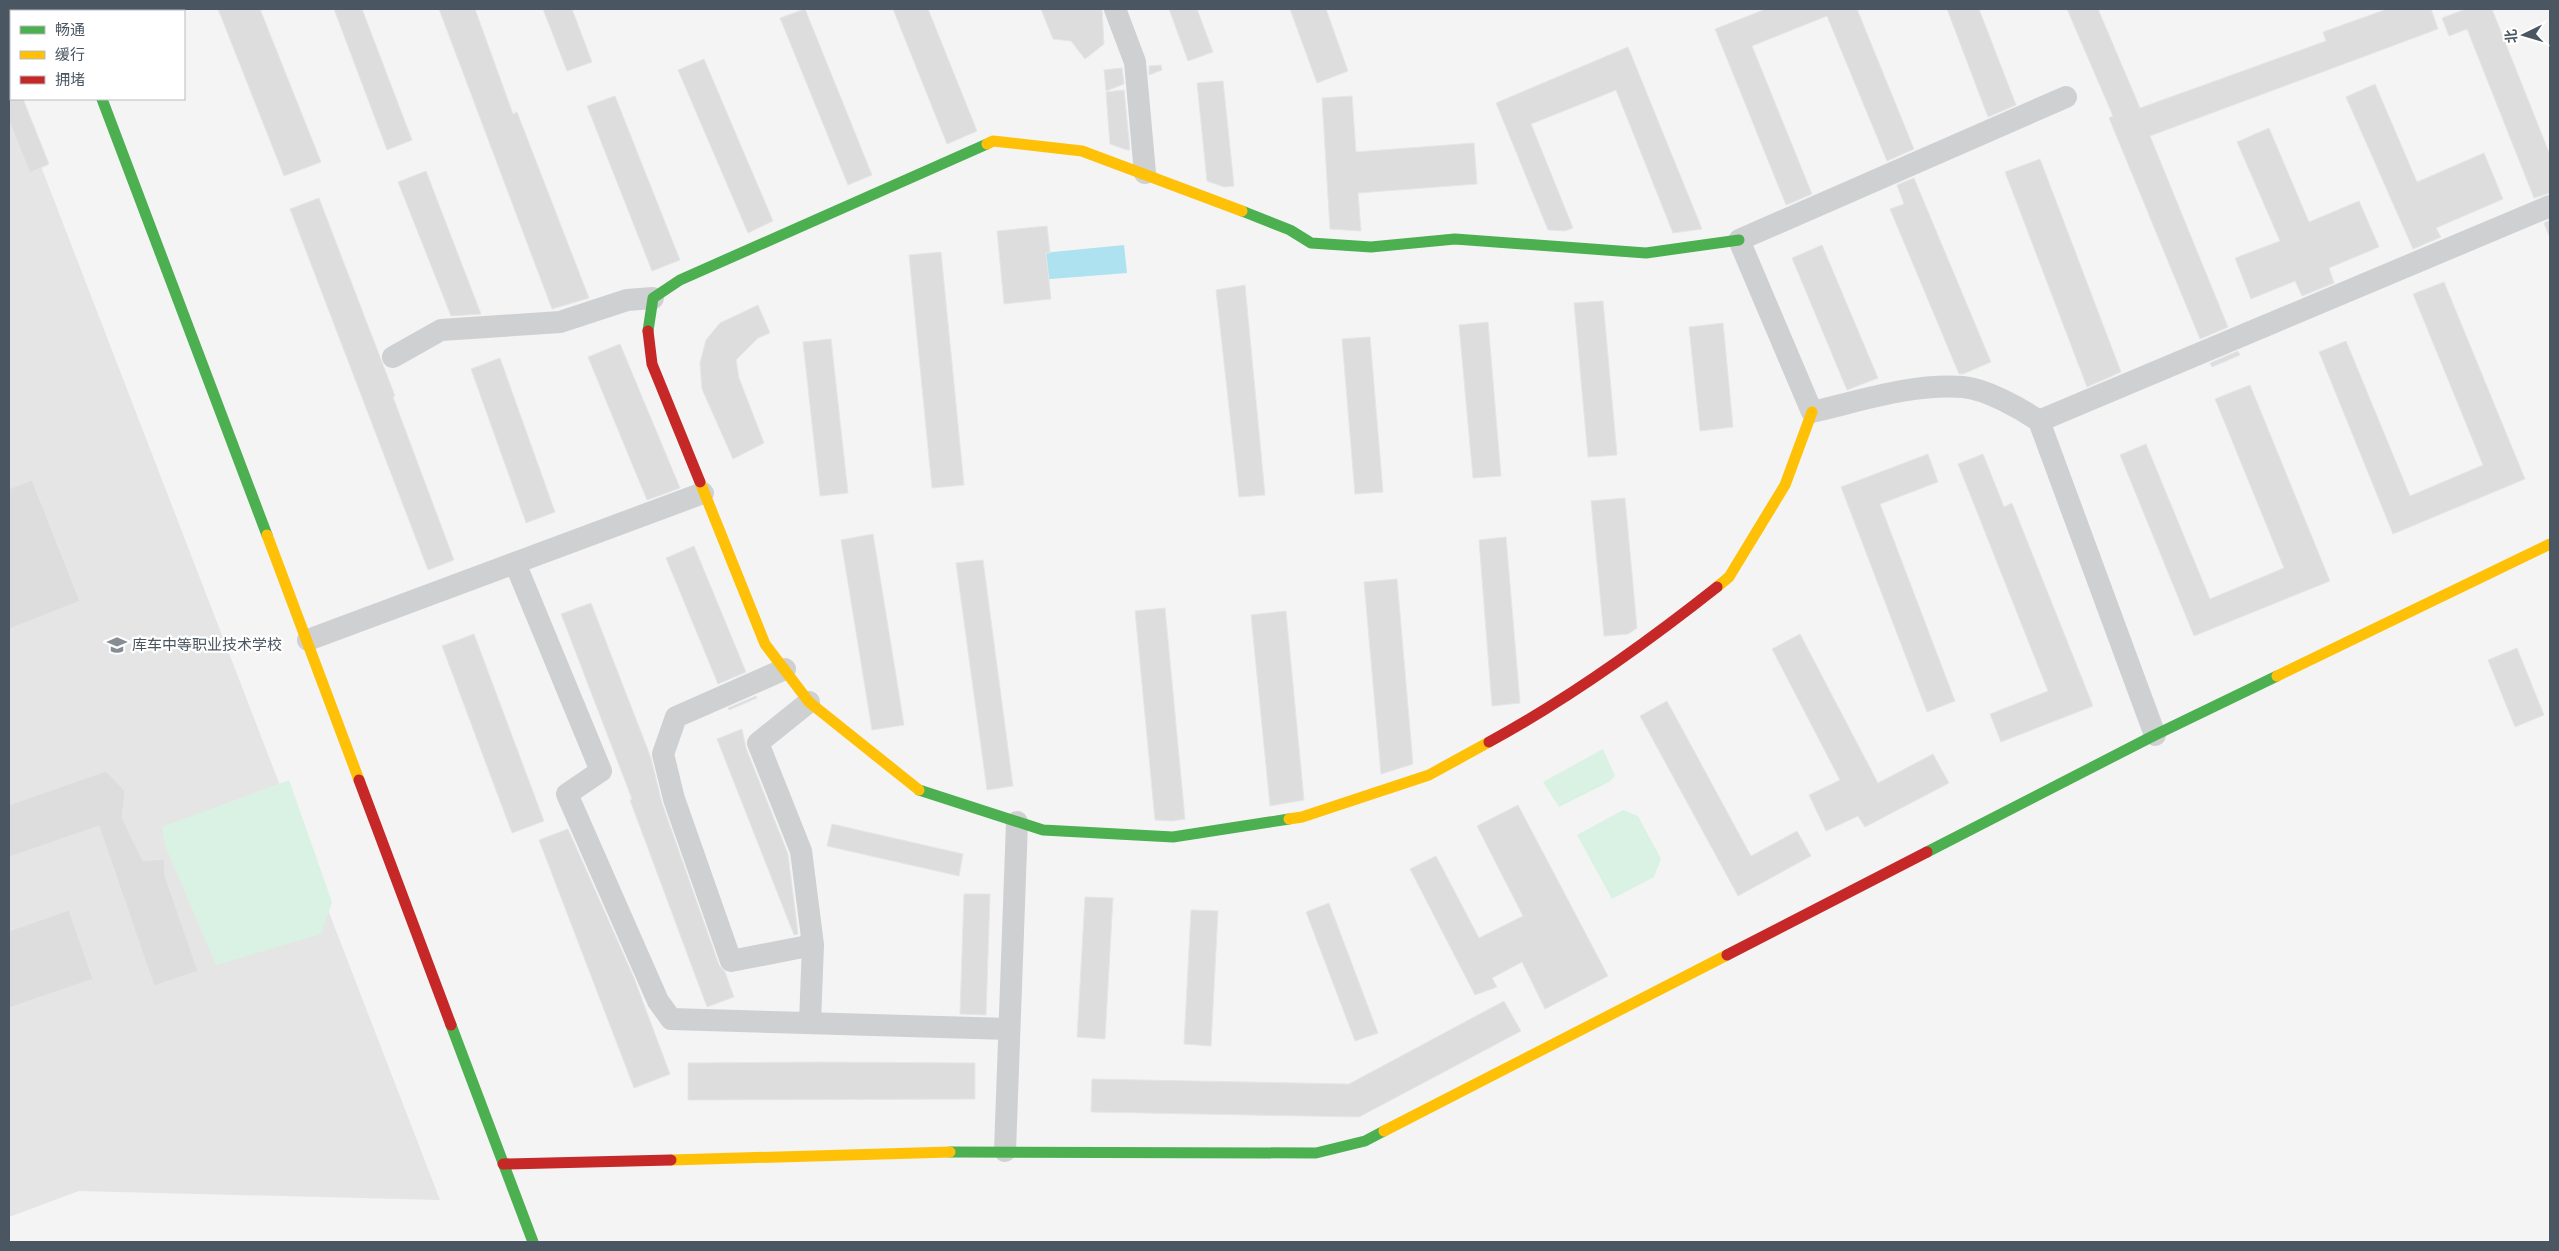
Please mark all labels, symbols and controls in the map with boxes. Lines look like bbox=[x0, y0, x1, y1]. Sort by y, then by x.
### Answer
legend bbox=[10, 10, 185, 100]
north arrow bbox=[2499, 10, 2549, 60]
text: 畅通 bbox=[55, 21, 85, 39]
text: 北 bbox=[2501, 28, 2521, 44]
text: 缓行 bbox=[55, 46, 85, 64]
text: 拥堵 bbox=[55, 71, 85, 89]
school or university icon: 库车中等职业技术学校 bbox=[106, 634, 128, 656]
place label: 库车中等职业技术学校 bbox=[132, 636, 282, 654]

